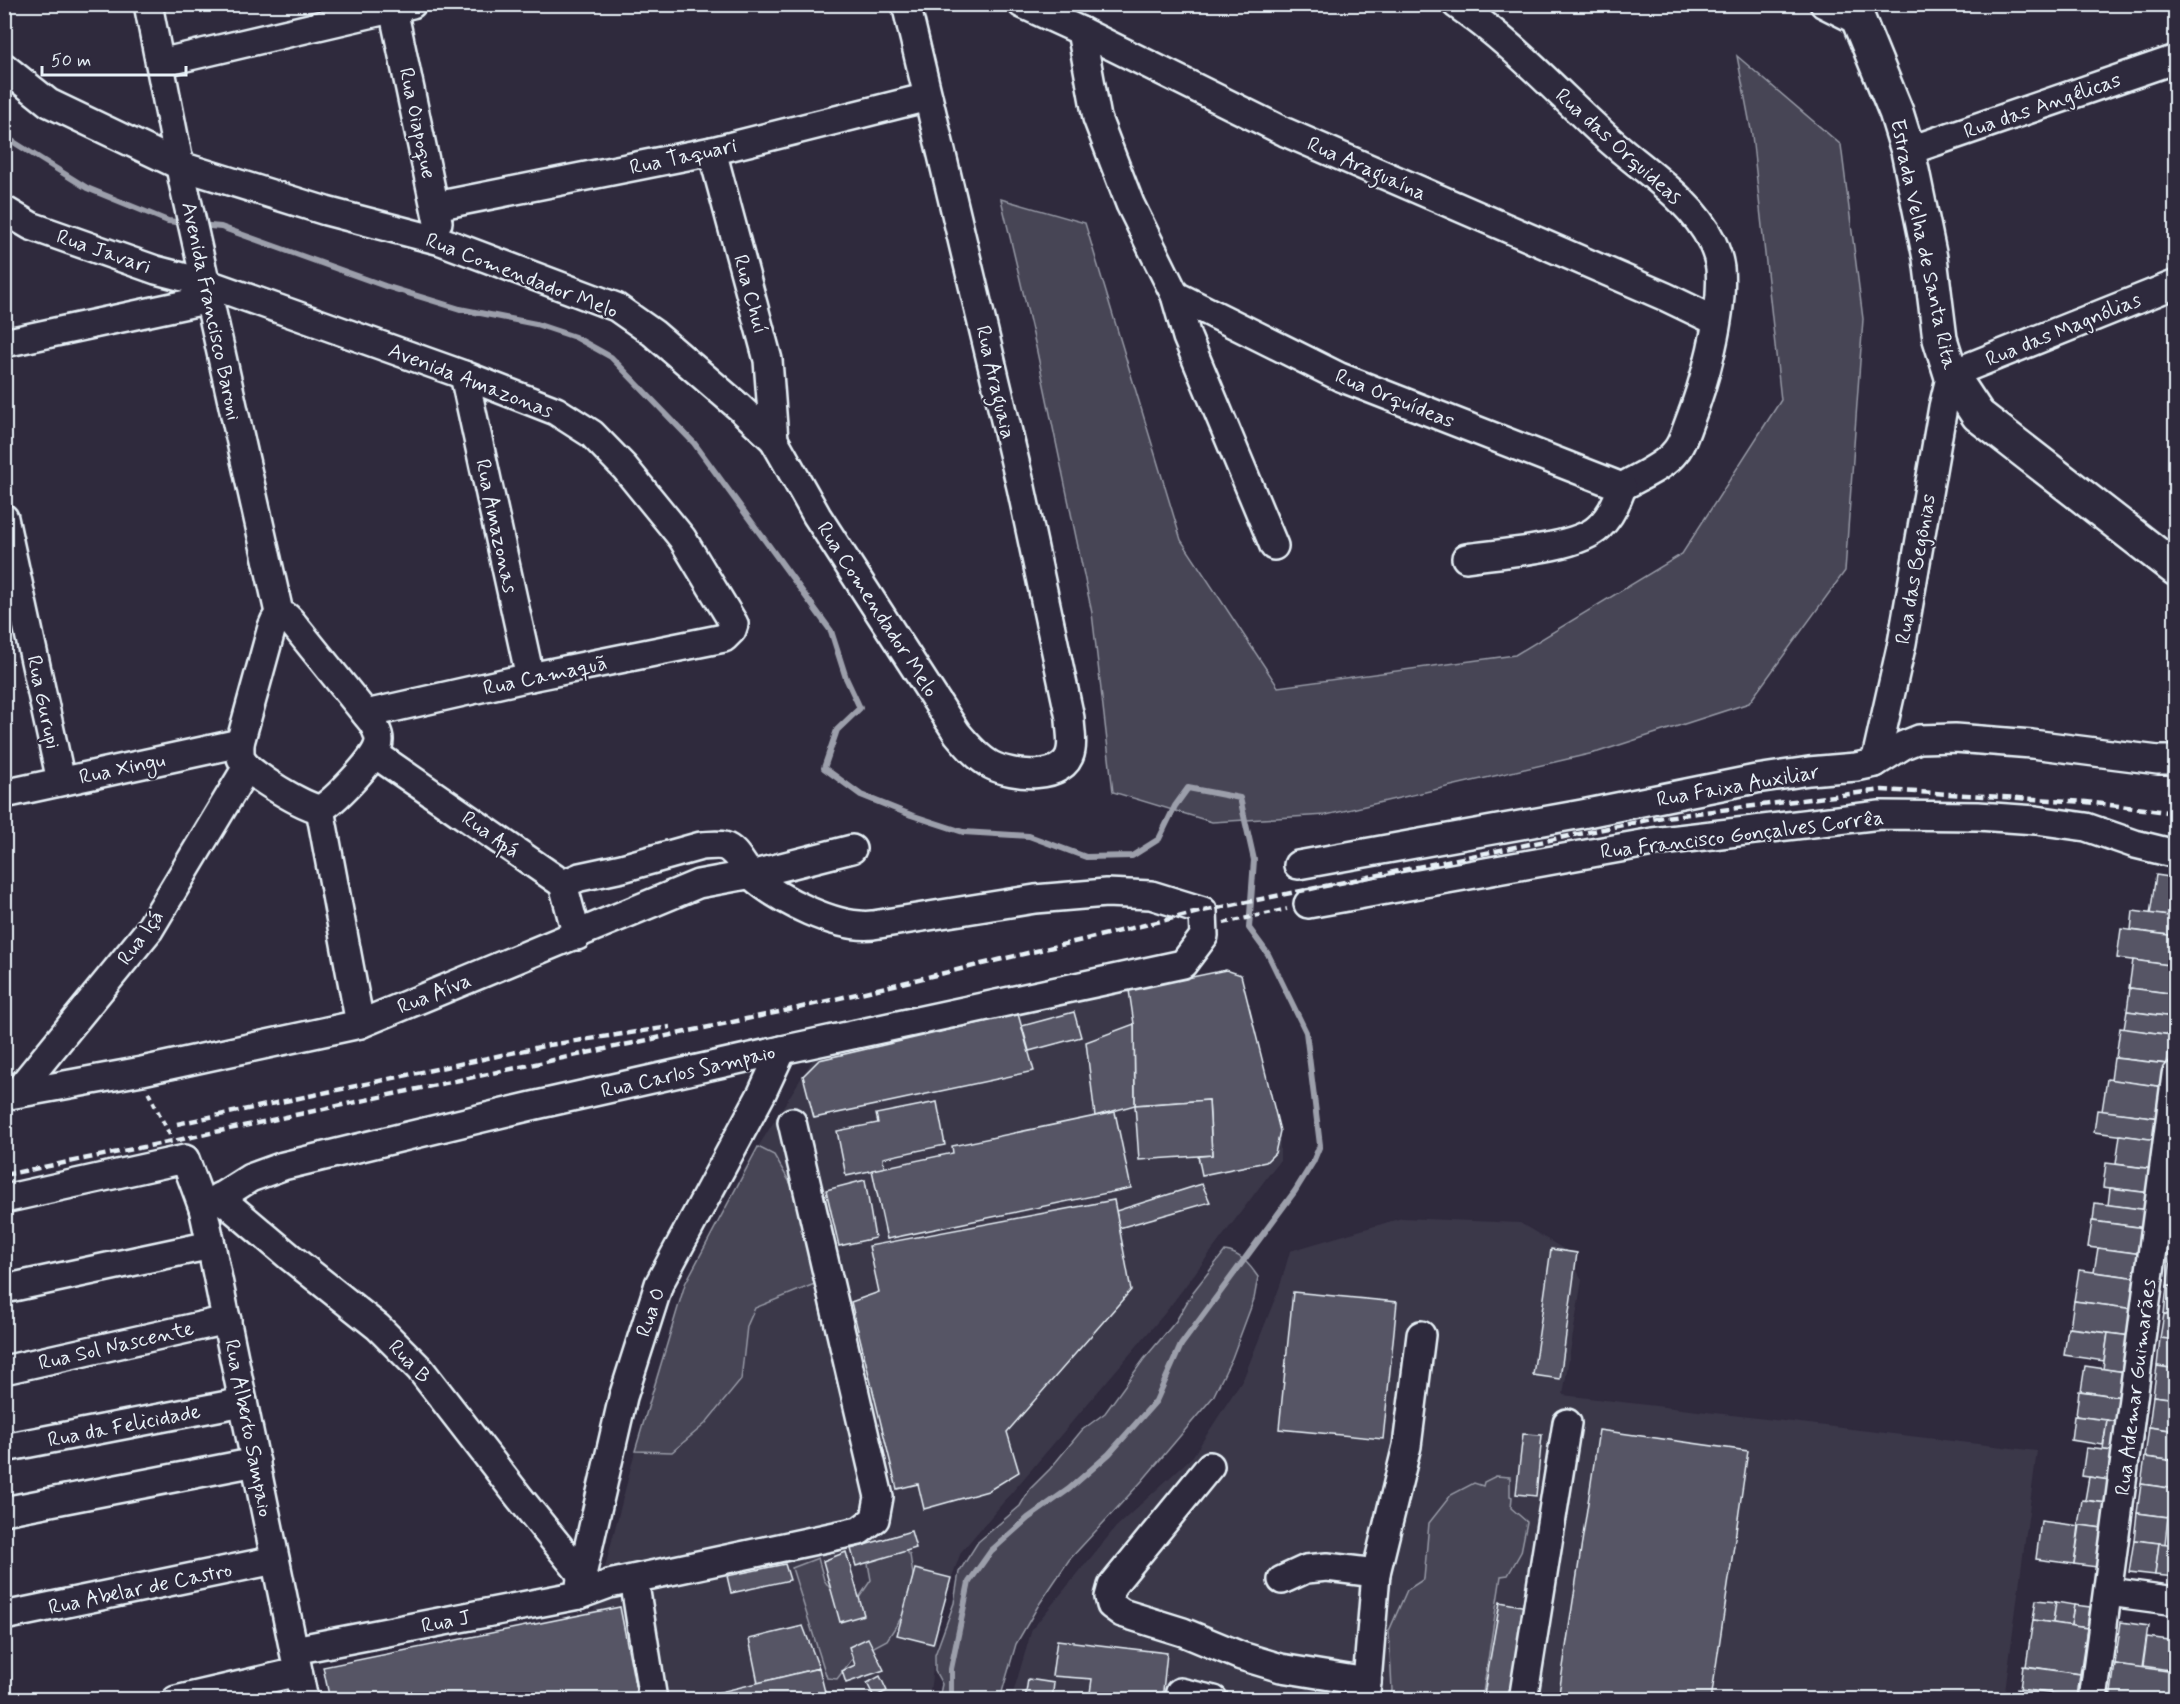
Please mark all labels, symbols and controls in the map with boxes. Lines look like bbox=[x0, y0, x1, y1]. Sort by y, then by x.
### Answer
scale bar bbox=[42, 39, 186, 77]
text: 50 m bbox=[51, 49, 91, 73]
street label: Rua Oiapoque bbox=[392, 65, 442, 181]
street label: Rua das Angélicas bbox=[1960, 66, 2125, 146]
street label: Rua das Orquideas bbox=[1549, 82, 1688, 211]
street label: Estrada Velha de Santa Rita bbox=[1883, 117, 1963, 372]
street label: Rua Araguaína bbox=[1302, 130, 1431, 210]
street label: Rua Taquari bbox=[627, 132, 740, 182]
street label: Avenida Francisco Baroni bbox=[174, 199, 248, 423]
street label: Rua Javari bbox=[53, 223, 155, 281]
street label: Rua Comendador Melo bbox=[421, 226, 622, 326]
street label: Rua Chuí bbox=[726, 252, 774, 337]
street label: Rua das Magnólias bbox=[1982, 286, 2145, 374]
street label: Rua Araguaia bbox=[966, 323, 1022, 442]
street label: Avenida Amazonas bbox=[384, 337, 557, 425]
street label: Rua Orquídeas bbox=[1331, 362, 1458, 436]
street label: Rua Amazonas bbox=[468, 457, 524, 596]
street label: Rua das Begônias bbox=[1889, 492, 1943, 647]
street label: Rua Comendador Melo bbox=[810, 516, 944, 703]
street label: Rua Camaquã bbox=[481, 649, 610, 703]
street label: Rua Gurupi bbox=[19, 653, 67, 752]
street label: Rua Xingu bbox=[77, 746, 168, 793]
street label: Rua Faixa Auxiliar bbox=[1655, 758, 1822, 814]
street label: Rua Francisco Gonçalves Corrêa bbox=[1599, 804, 1885, 866]
street label: Rua Apá bbox=[455, 805, 525, 866]
street label: Rua Içá bbox=[111, 904, 171, 971]
street label: Rua Aíva bbox=[393, 966, 476, 1021]
street label: Rua Carlos Sampaio bbox=[598, 1038, 778, 1106]
street label: Rua Ademar Guimarães bbox=[2109, 1277, 2163, 1497]
street label: Rua O bbox=[629, 1284, 672, 1341]
street label: Rua Sol Nascente bbox=[36, 1314, 197, 1377]
street label: Rua B bbox=[382, 1334, 437, 1390]
street label: Rua Alberto Sampaio bbox=[217, 1337, 279, 1519]
street label: Rua da Felicidade bbox=[45, 1397, 203, 1455]
street label: Rua Abelar de Castro bbox=[46, 1556, 234, 1622]
street label: Rua J bbox=[419, 1603, 473, 1640]

